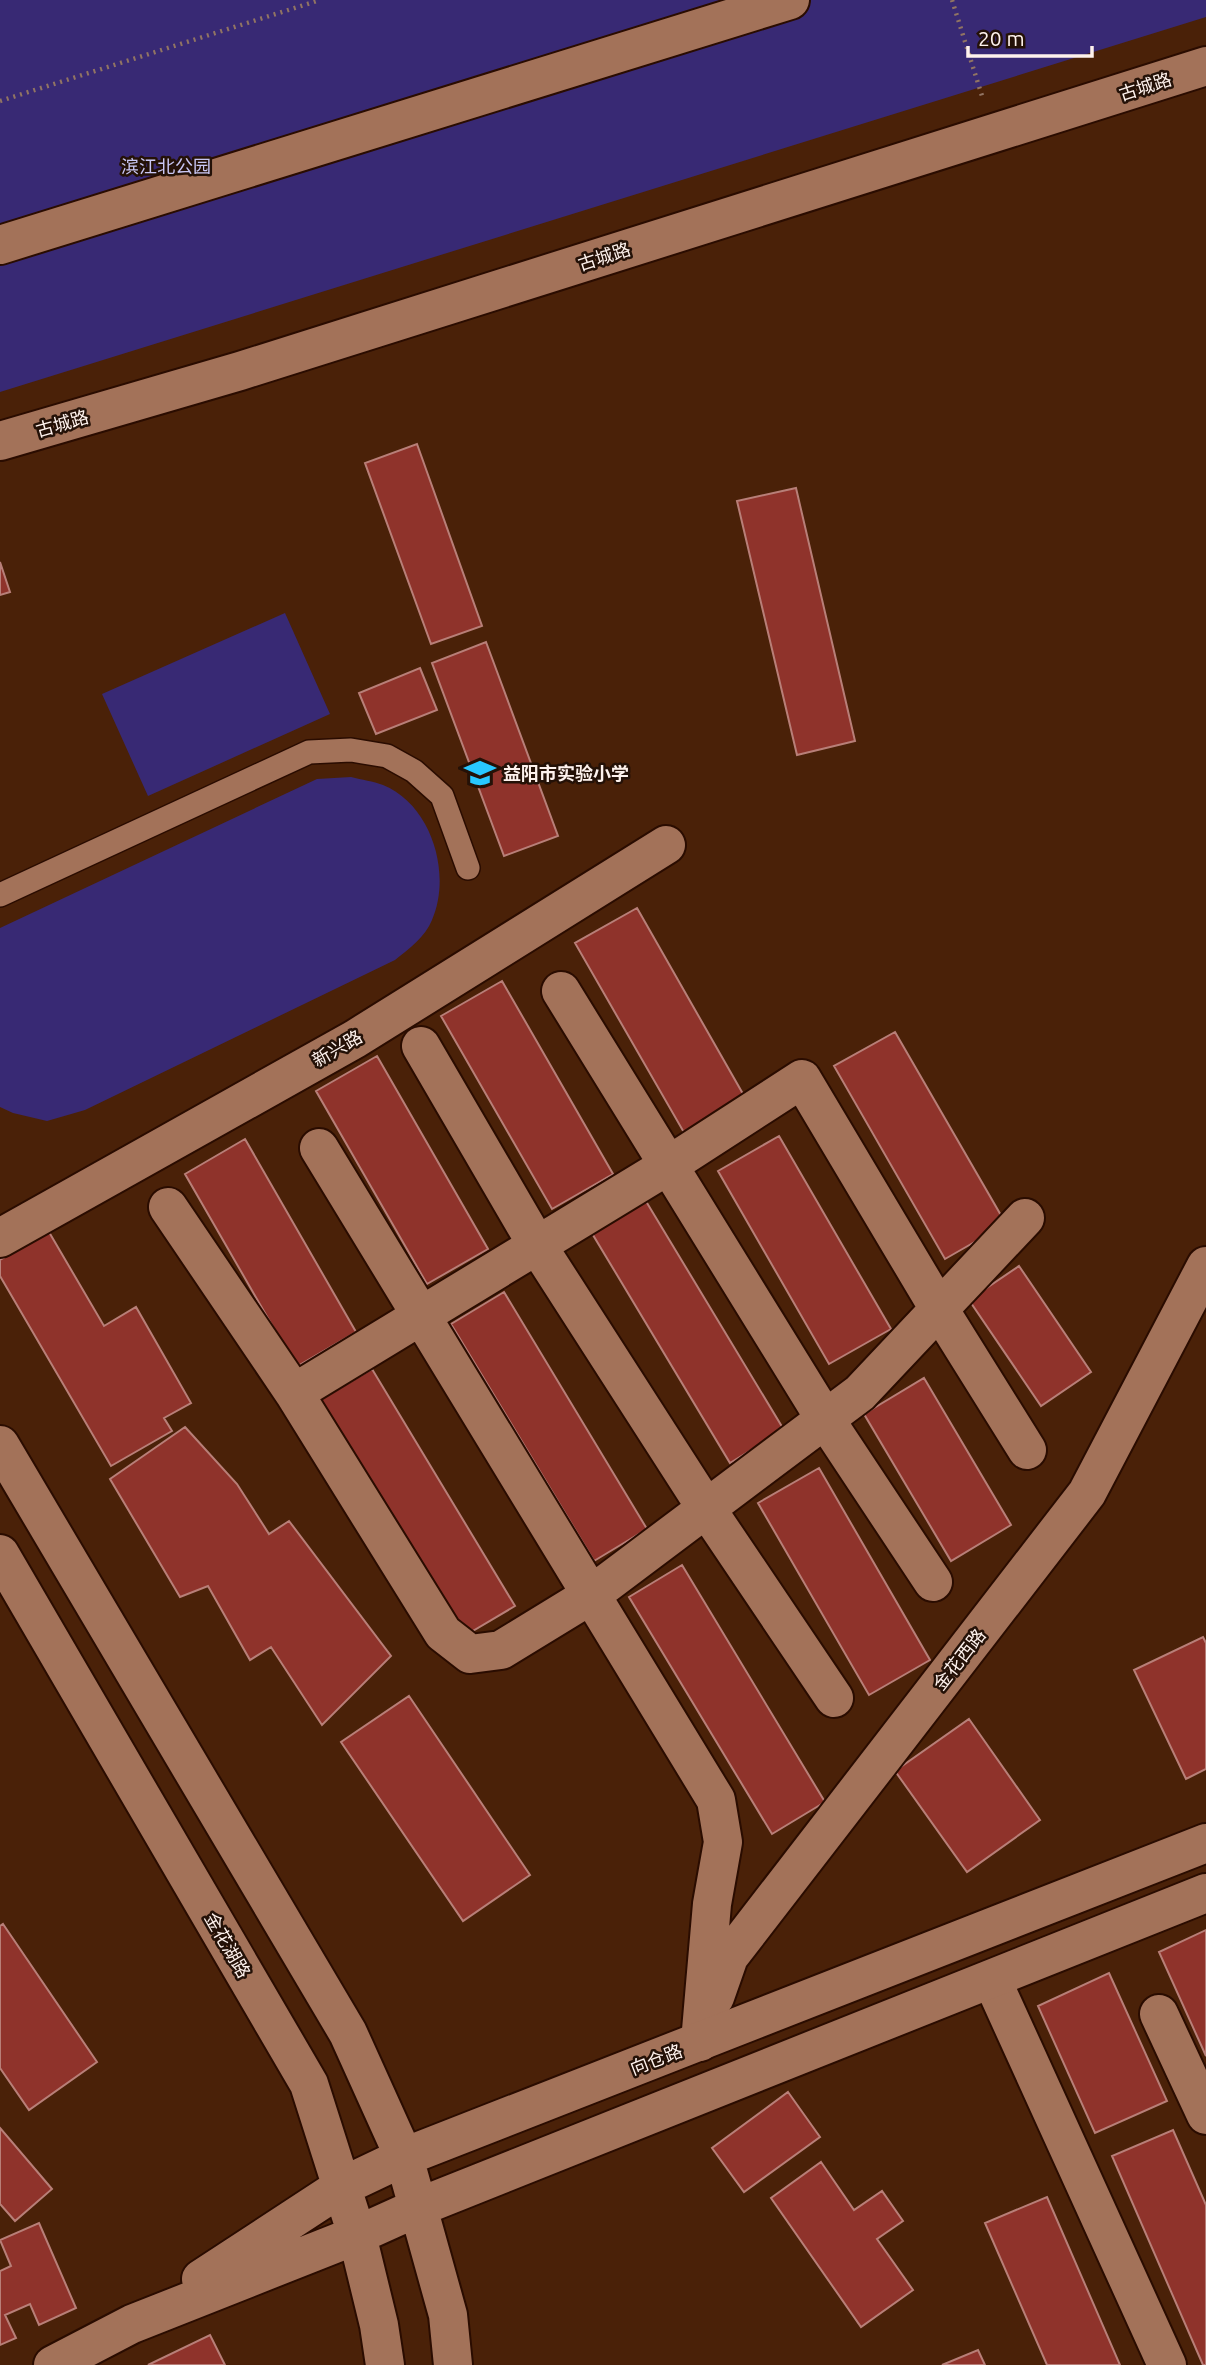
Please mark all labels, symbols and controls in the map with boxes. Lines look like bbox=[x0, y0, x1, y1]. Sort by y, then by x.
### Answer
scale bar bbox=[968, 14, 1092, 58]
text: 20 m bbox=[978, 26, 1025, 50]
street label: 古城路 bbox=[1116, 68, 1174, 104]
park label: 滨江北公园 bbox=[121, 156, 211, 176]
street label: 古城路 bbox=[575, 238, 633, 274]
street label: 古城路 bbox=[33, 406, 91, 440]
school or university icon: 益阳市实验小学 bbox=[463, 756, 497, 790]
place label: 益阳市实验小学 bbox=[503, 763, 629, 783]
street label: 新兴路 bbox=[309, 1026, 365, 1070]
street label: 金花西路 bbox=[929, 1624, 989, 1694]
street label: 金花湖路 bbox=[201, 1909, 255, 1981]
street label: 向仓路 bbox=[627, 2040, 685, 2078]

